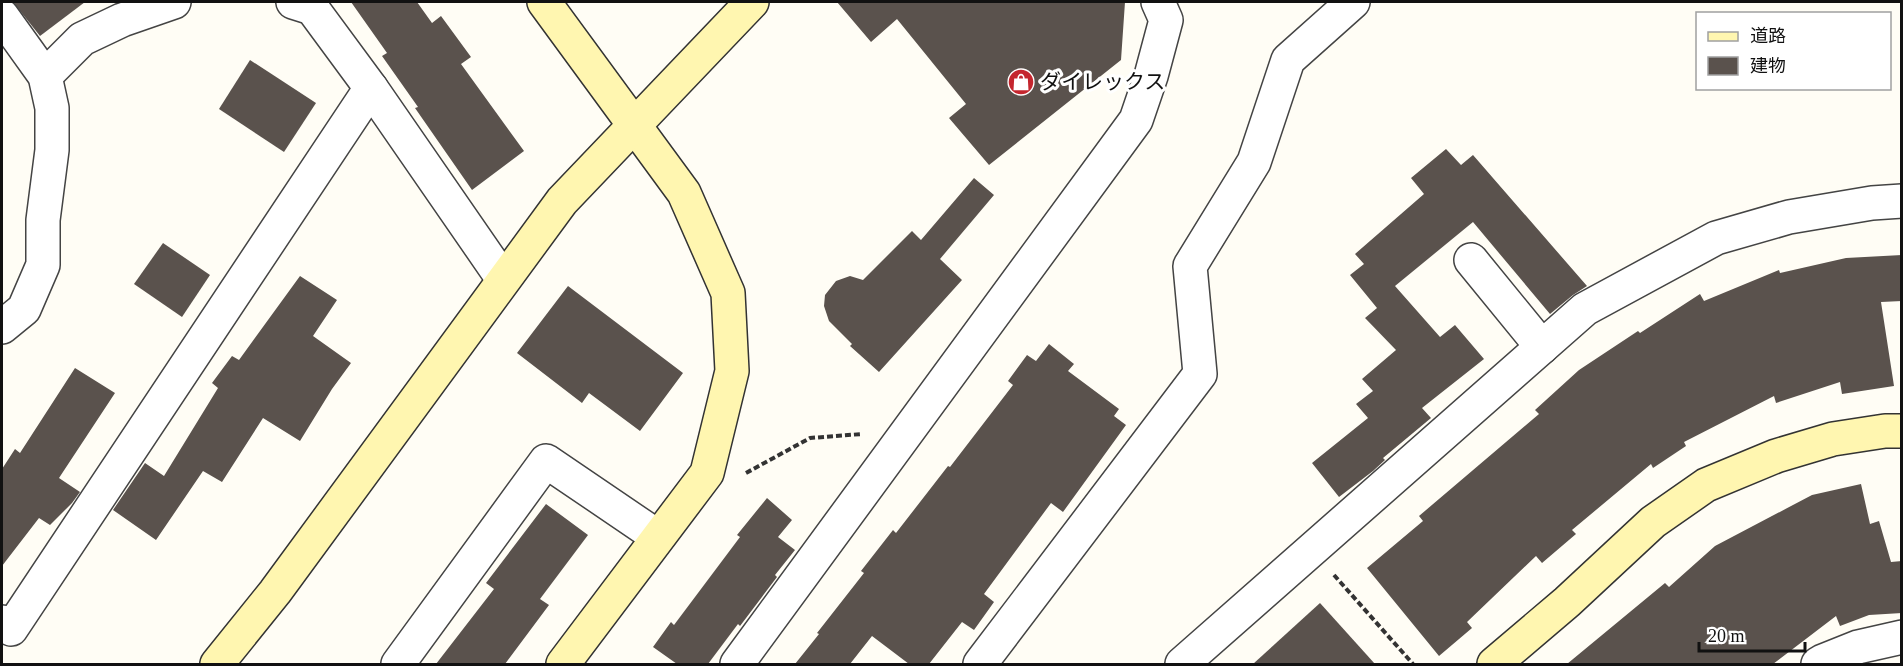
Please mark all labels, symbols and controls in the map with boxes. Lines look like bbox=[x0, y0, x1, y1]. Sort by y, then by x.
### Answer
legend bbox=[1696, 12, 1891, 90]
text: 道路 bbox=[1750, 26, 1786, 46]
text: 建物 bbox=[1750, 56, 1786, 76]
shop icon: ダイレックス bbox=[1006, 67, 1036, 97]
place label: ダイレックス bbox=[1040, 70, 1165, 94]
scale bar bbox=[1699, 615, 1806, 653]
text: 20 m bbox=[1708, 626, 1745, 646]

